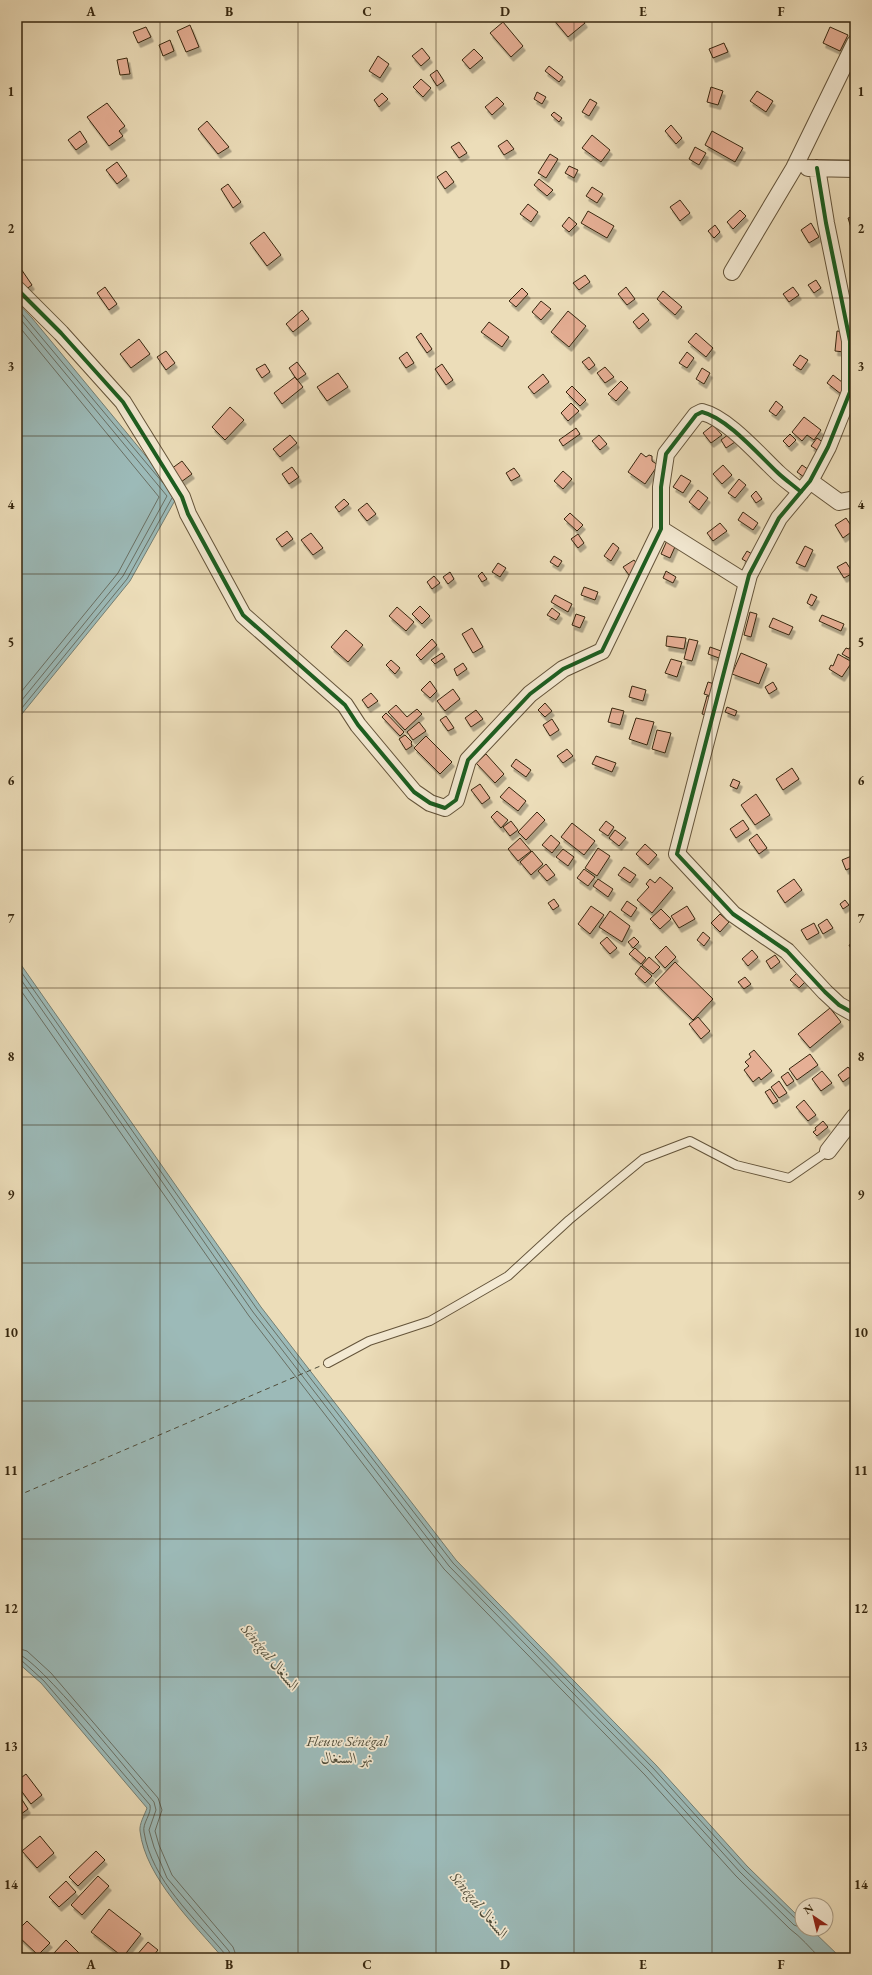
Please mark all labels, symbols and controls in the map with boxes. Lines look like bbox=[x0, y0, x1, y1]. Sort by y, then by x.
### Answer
text: A bbox=[85, 3, 96, 20]
text: B bbox=[225, 3, 233, 20]
text: C bbox=[362, 3, 372, 20]
text: D bbox=[500, 3, 510, 20]
text: E bbox=[639, 3, 647, 20]
text: F bbox=[777, 3, 785, 20]
text: 1 bbox=[8, 83, 15, 100]
text: 1 bbox=[858, 83, 865, 100]
text: 2 bbox=[8, 220, 15, 237]
text: 2 bbox=[858, 220, 865, 237]
text: 3 bbox=[8, 358, 15, 375]
text: 3 bbox=[858, 358, 865, 375]
text: 4 bbox=[8, 496, 15, 513]
text: 4 bbox=[858, 496, 865, 513]
text: 5 bbox=[8, 634, 14, 651]
text: 5 bbox=[858, 634, 864, 651]
text: 6 bbox=[8, 772, 15, 789]
text: 6 bbox=[858, 772, 865, 789]
text: 7 bbox=[8, 910, 15, 927]
text: 7 bbox=[858, 910, 865, 927]
text: 8 bbox=[8, 1048, 15, 1065]
text: 8 bbox=[858, 1048, 865, 1065]
text: 9 bbox=[8, 1186, 15, 1203]
text: 9 bbox=[858, 1186, 865, 1203]
text: 10 bbox=[4, 1324, 18, 1341]
text: 10 bbox=[854, 1324, 868, 1341]
text: 11 bbox=[4, 1462, 18, 1479]
text: 11 bbox=[854, 1462, 868, 1479]
text: 12 bbox=[4, 1600, 18, 1617]
text: 12 bbox=[854, 1600, 868, 1617]
water label: Sénégal السنغال bbox=[237, 1619, 304, 1694]
water label: Fleuve Sénégal نهر السنغال bbox=[305, 1731, 388, 1768]
text: 13 bbox=[4, 1738, 18, 1755]
text: 13 bbox=[854, 1738, 868, 1755]
water label: Sénégal السنغال bbox=[446, 1867, 513, 1942]
text: 14 bbox=[4, 1876, 18, 1893]
text: 14 bbox=[854, 1876, 868, 1893]
north arrow bbox=[794, 1897, 834, 1937]
text: N bbox=[801, 1900, 816, 1917]
text: A bbox=[85, 1956, 96, 1973]
text: B bbox=[225, 1956, 233, 1973]
text: C bbox=[362, 1956, 372, 1973]
text: D bbox=[500, 1956, 510, 1973]
text: E bbox=[639, 1956, 647, 1973]
text: F bbox=[777, 1956, 785, 1973]

